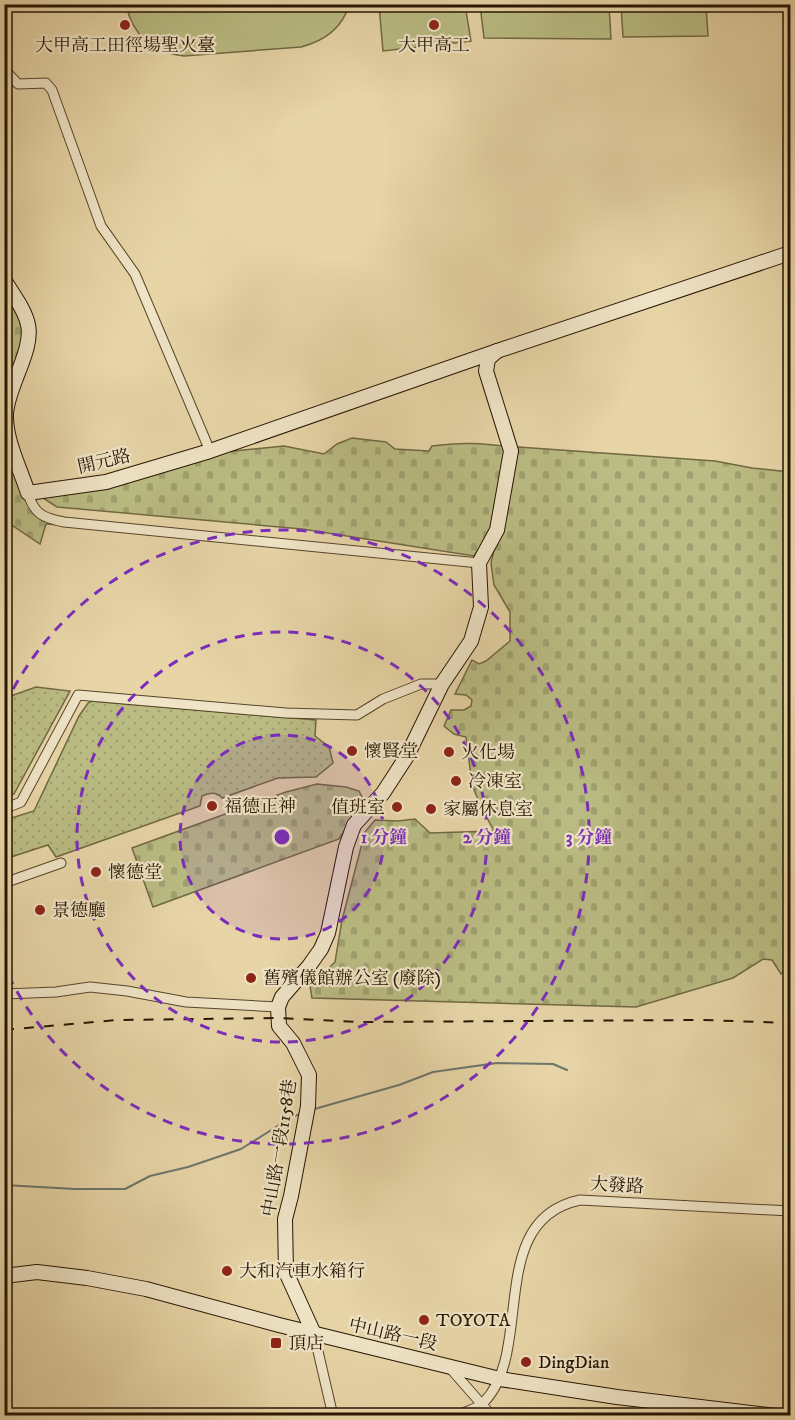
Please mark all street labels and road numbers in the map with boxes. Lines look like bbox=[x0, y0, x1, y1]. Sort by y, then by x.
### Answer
street label: 開元路 bbox=[75, 445, 133, 479]
street label: 中山路一段1158巷 bbox=[258, 1078, 302, 1219]
street label: 大發路 bbox=[589, 1174, 644, 1198]
street label: 中山路一段 bbox=[346, 1314, 439, 1356]

